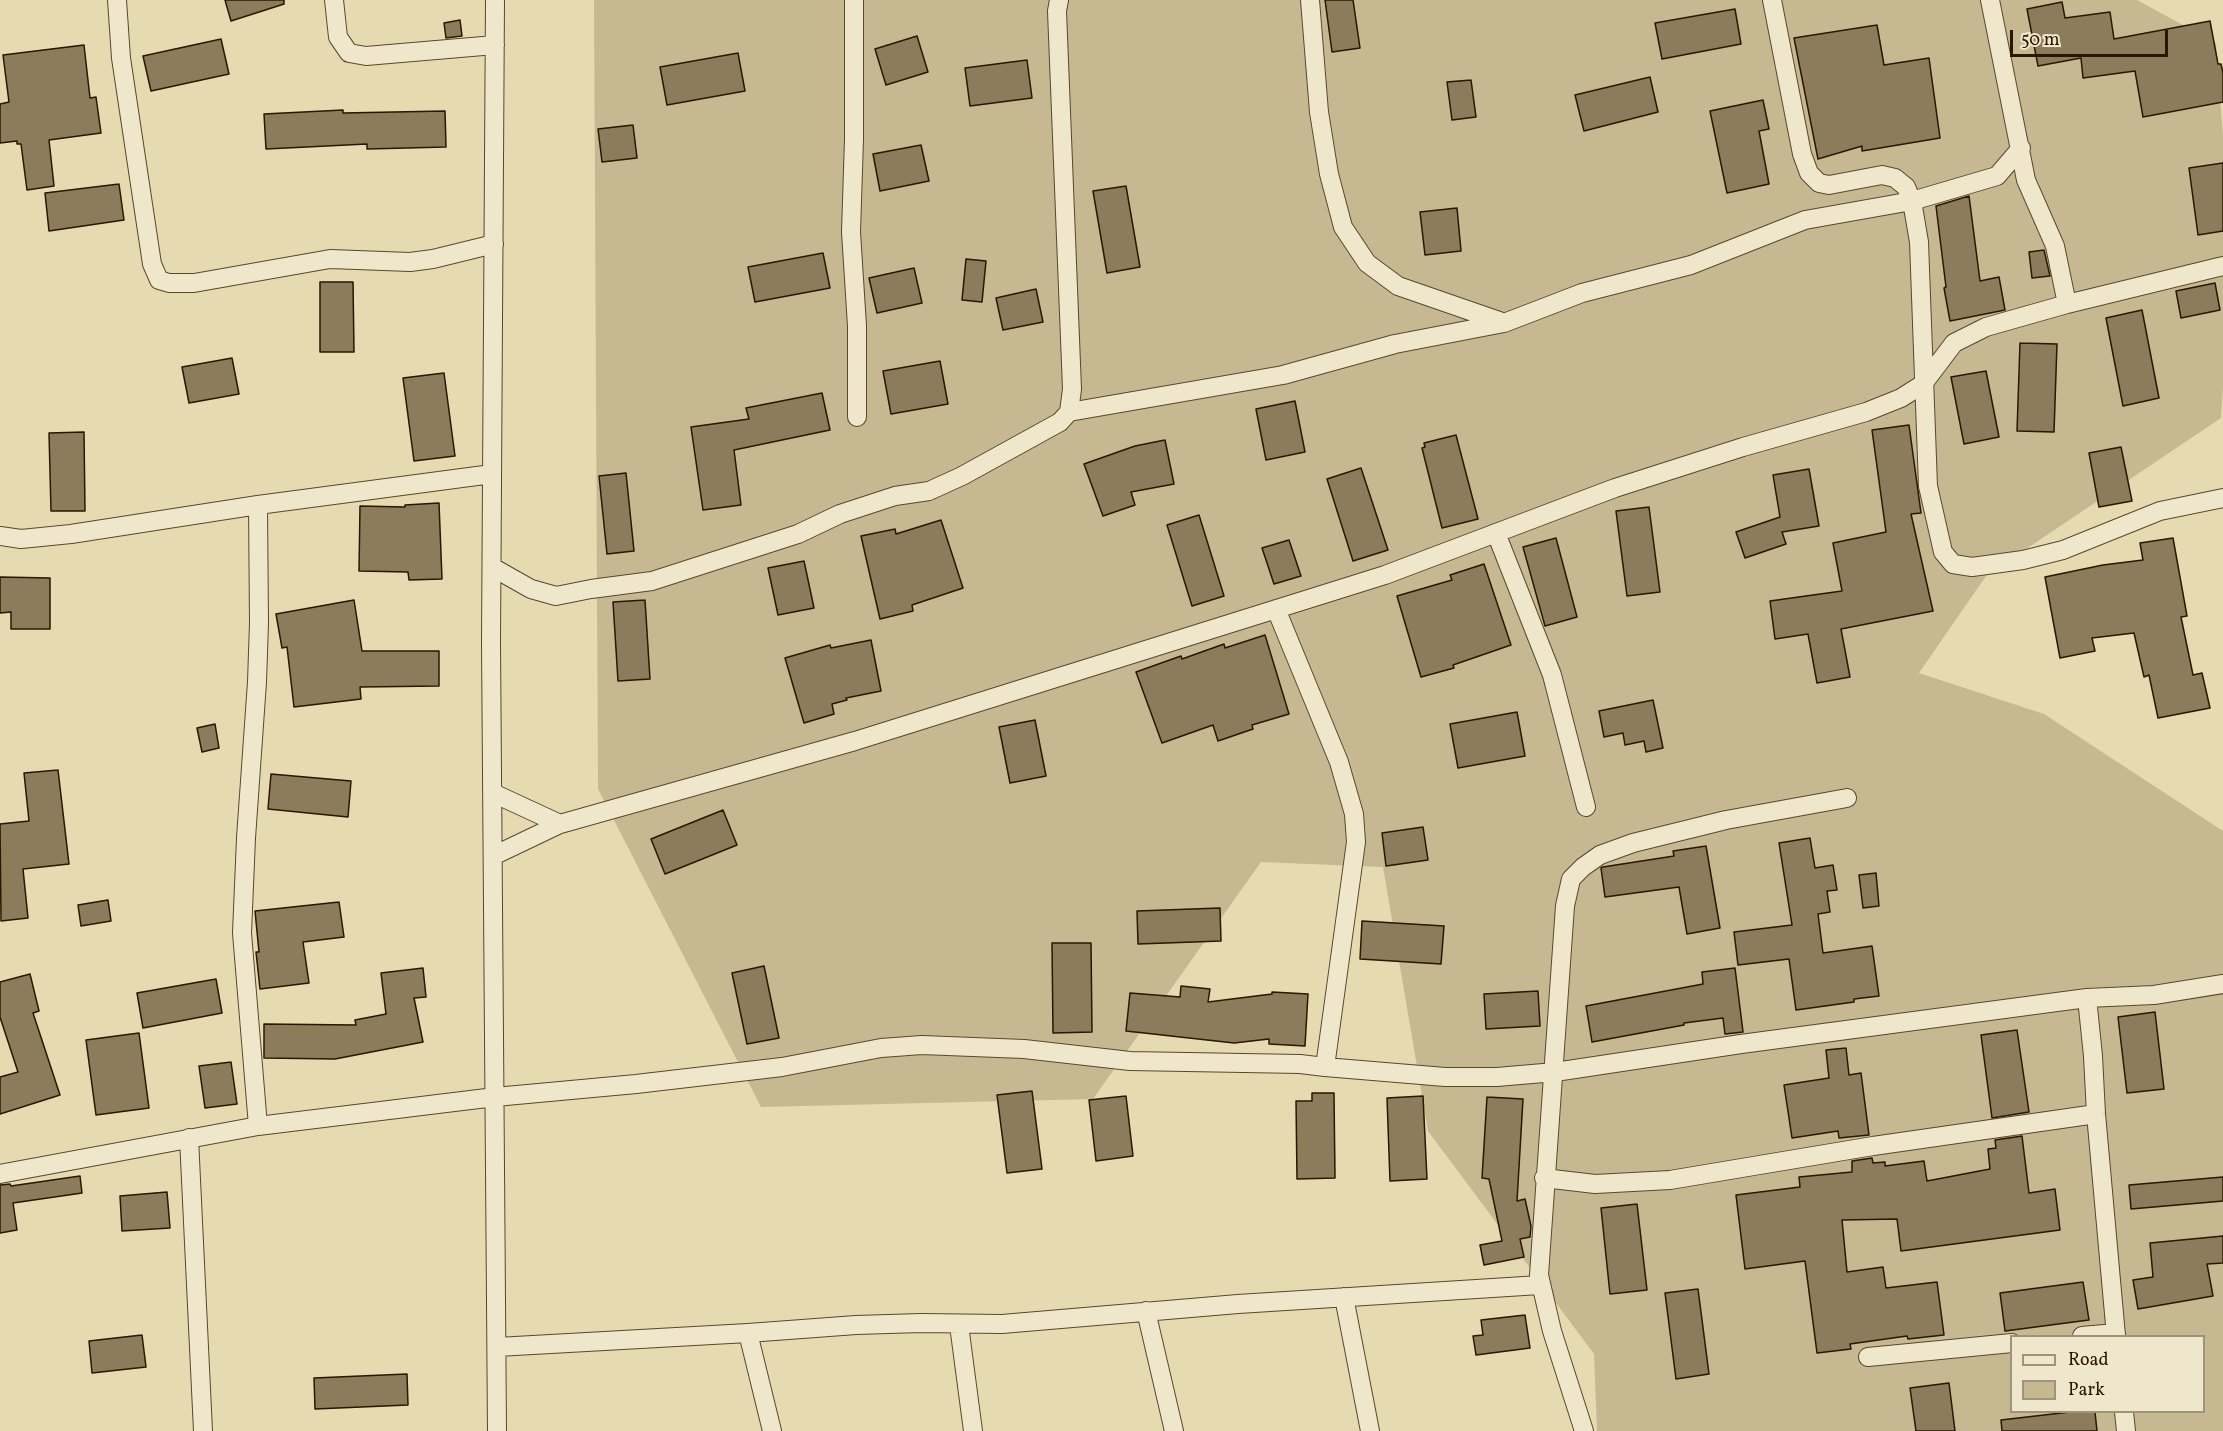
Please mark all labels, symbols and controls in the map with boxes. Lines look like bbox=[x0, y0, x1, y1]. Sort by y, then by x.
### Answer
scale bar bbox=[2013, 18, 2170, 56]
text: 50 m bbox=[2021, 28, 2060, 53]
legend bbox=[2010, 1335, 2205, 1413]
text: Road bbox=[2068, 1348, 2109, 1373]
text: Park bbox=[2068, 1378, 2105, 1403]

